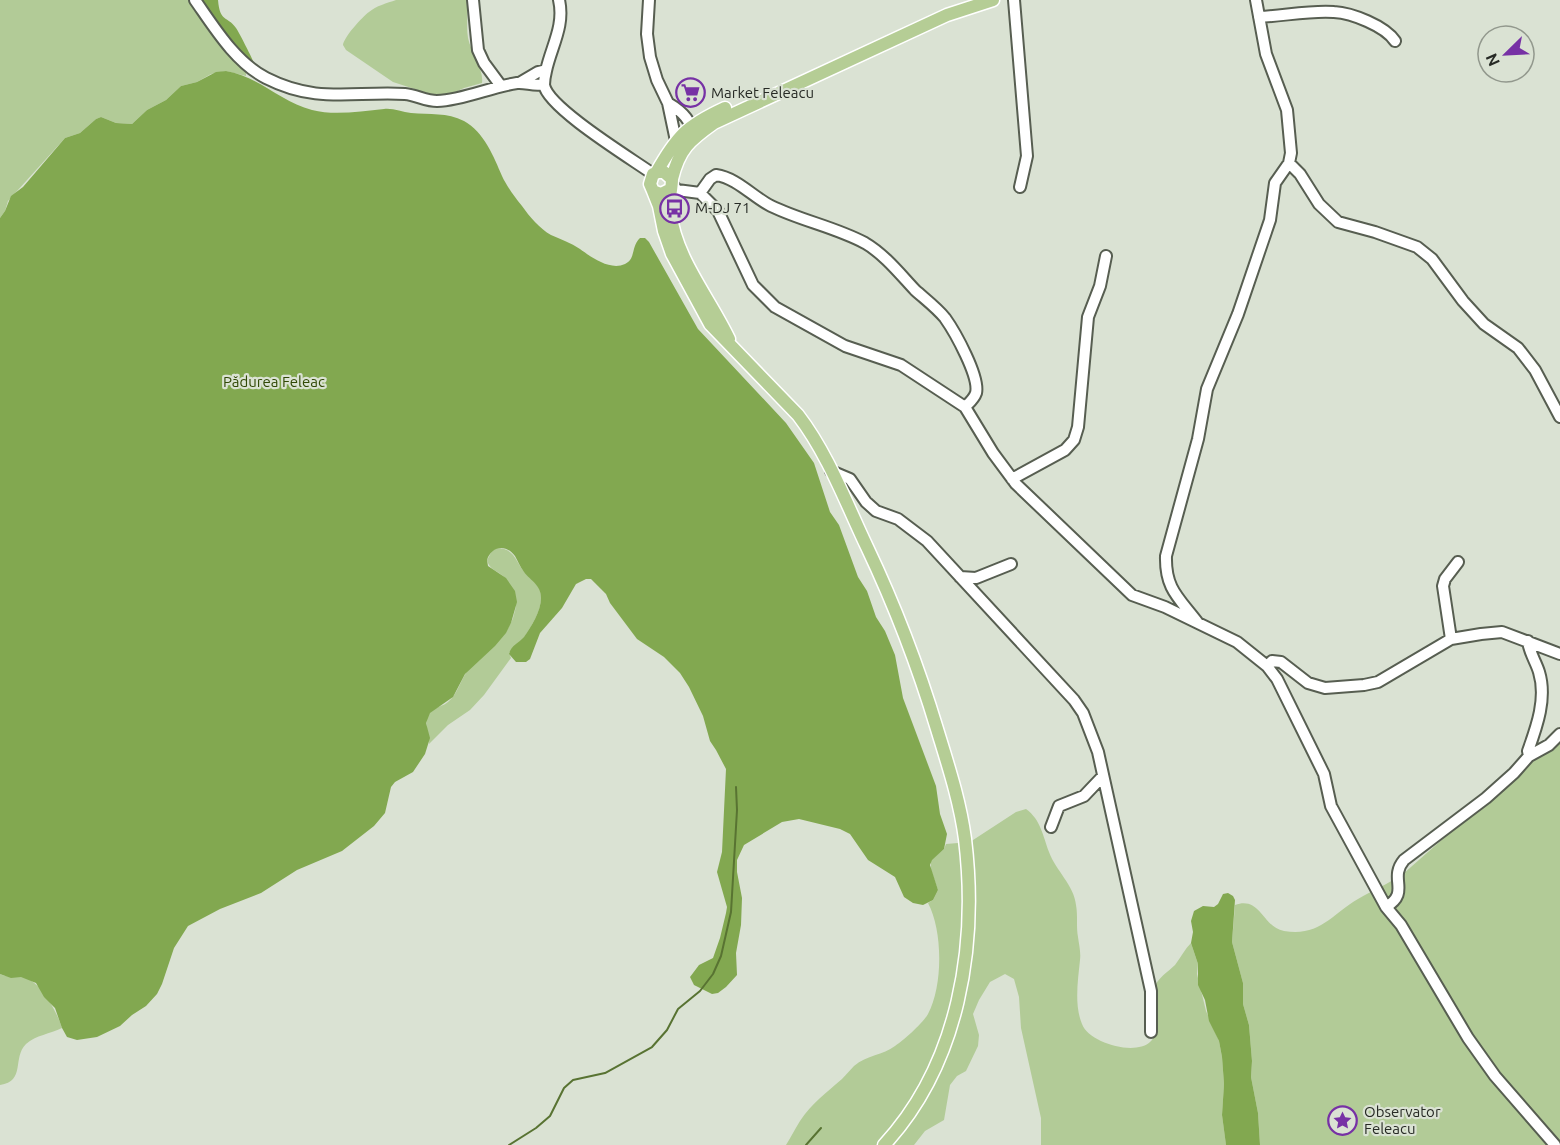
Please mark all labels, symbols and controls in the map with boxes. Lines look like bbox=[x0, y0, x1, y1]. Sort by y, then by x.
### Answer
north arrow bbox=[1476, 24, 1536, 84]
text: N bbox=[1482, 51, 1503, 69]
supermarket icon: Market Feleacu bbox=[674, 77, 706, 109]
place label: Market Feleacu bbox=[711, 84, 814, 101]
bus stop icon: M-DJ 71 bbox=[658, 192, 690, 224]
place label: M-DJ 71 bbox=[695, 199, 750, 216]
park label: Pădurea Feleac bbox=[223, 373, 325, 390]
place label: Observator Feleacu bbox=[1364, 1103, 1441, 1137]
place icon: Observator Feleacu bbox=[1327, 1105, 1359, 1137]

